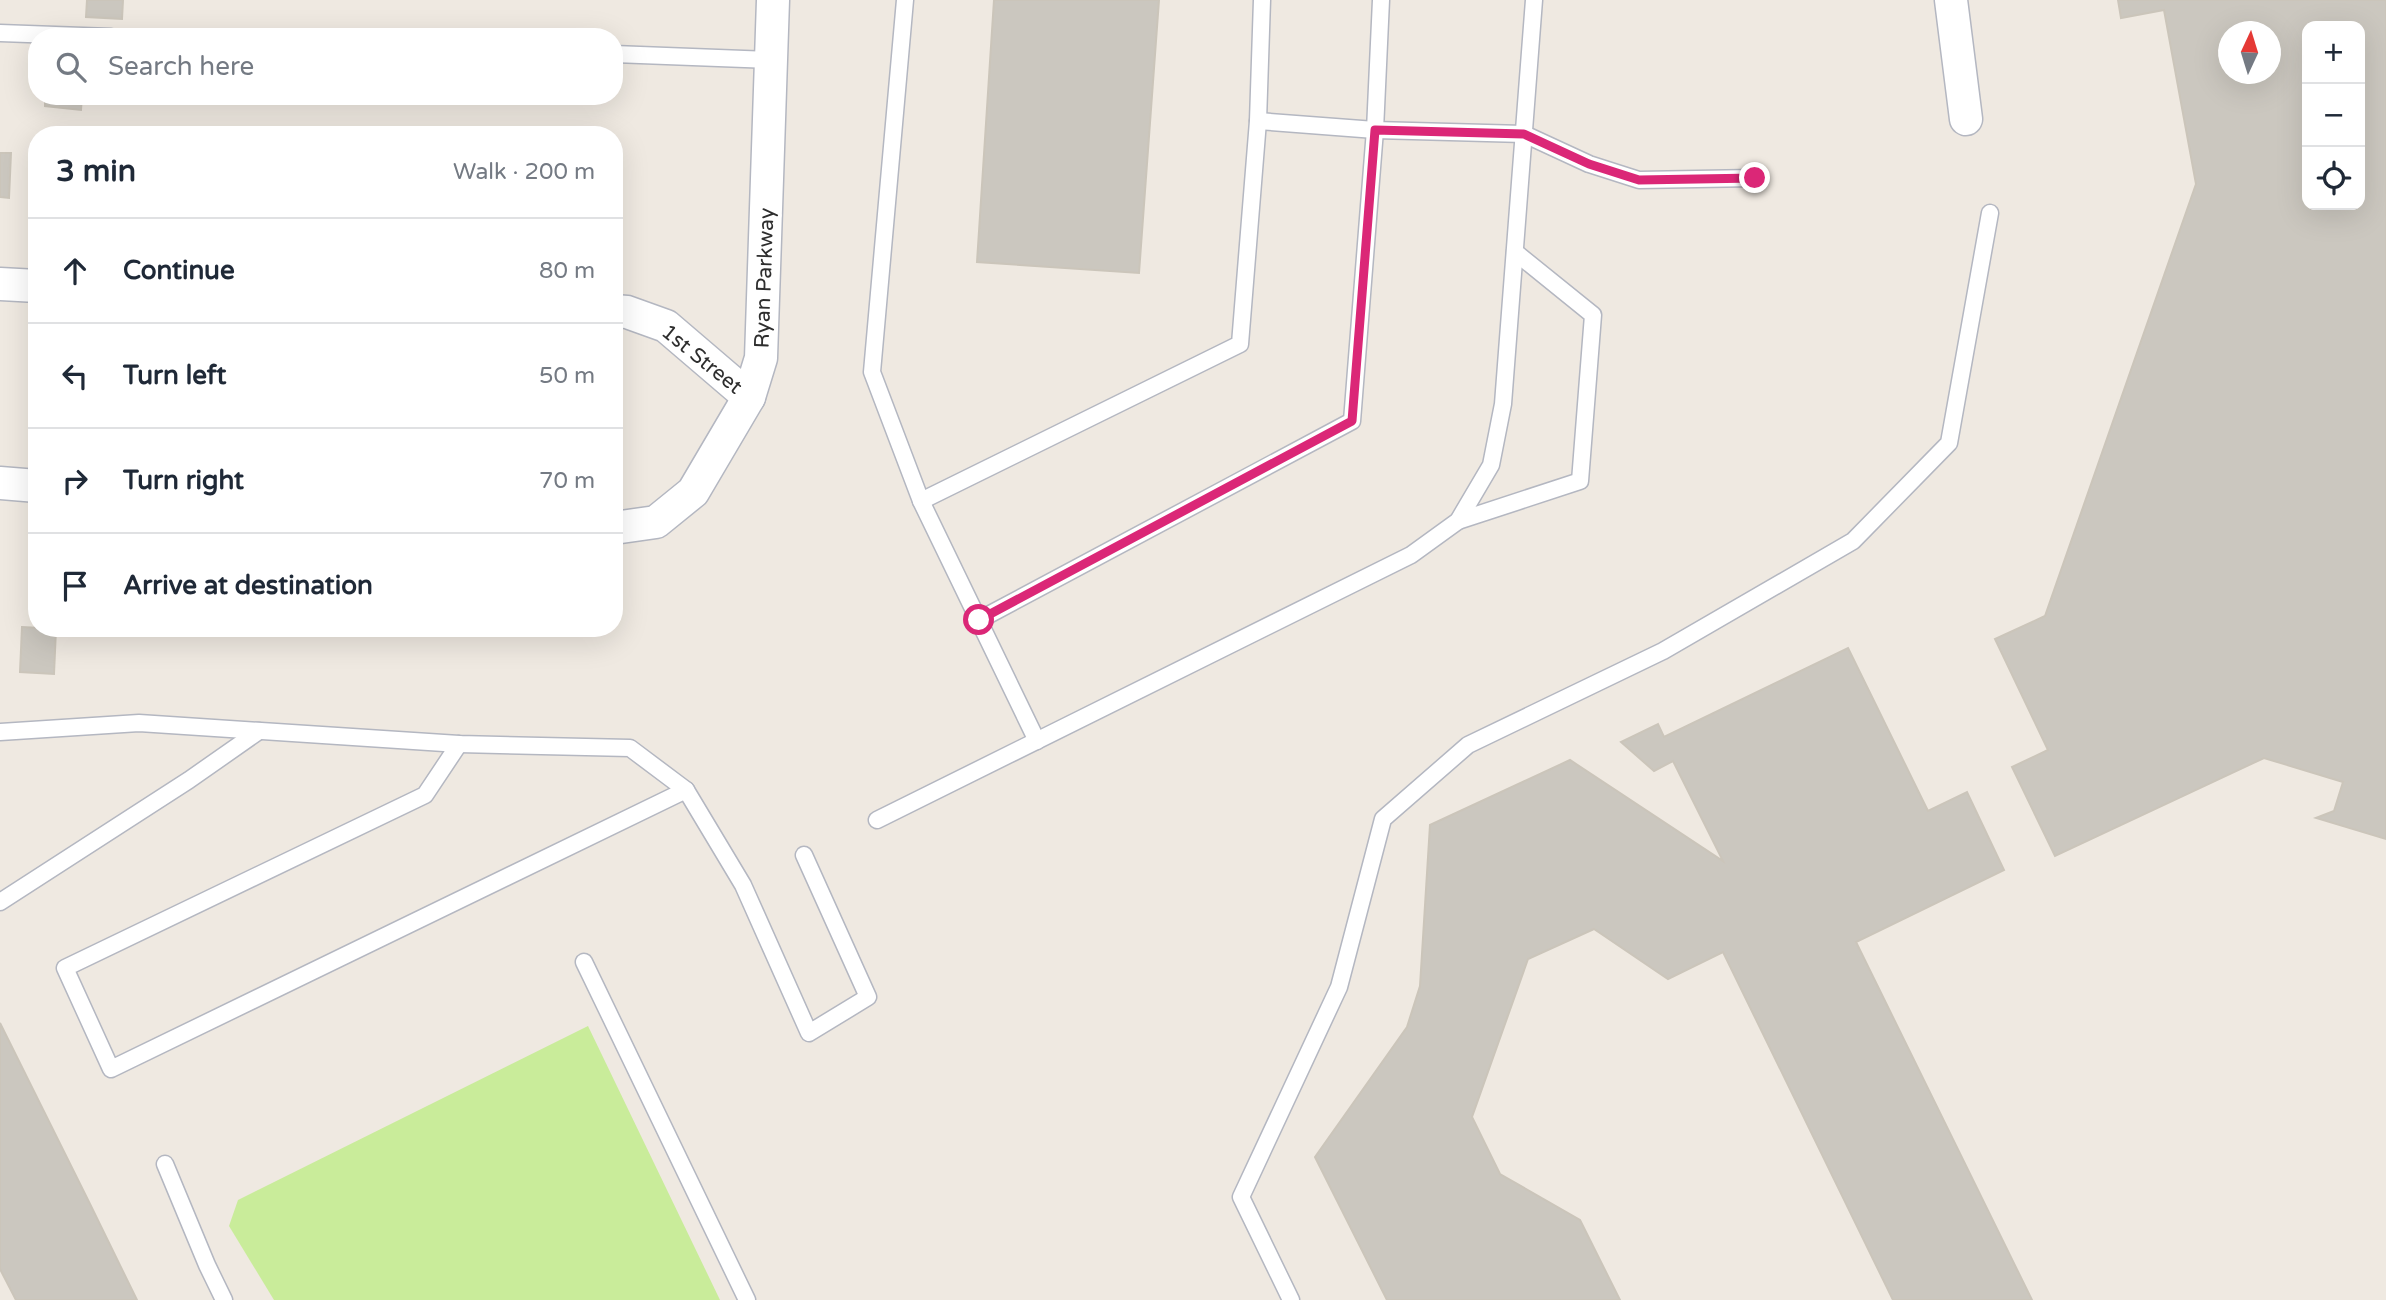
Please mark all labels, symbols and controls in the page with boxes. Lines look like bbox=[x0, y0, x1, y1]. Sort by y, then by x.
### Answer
north arrow bbox=[2218, 21, 2281, 84]
map controls bbox=[2302, 21, 2365, 210]
button: + bbox=[2302, 21, 2365, 84]
search box bbox=[28, 28, 623, 105]
icon: search bbox=[52, 48, 90, 86]
text: Search here bbox=[108, 51, 254, 82]
button: − bbox=[2302, 84, 2365, 147]
button: locate bbox=[2302, 147, 2365, 210]
text: 3 min bbox=[56, 153, 136, 190]
text: Walk · 200 m bbox=[453, 158, 595, 186]
route end bbox=[1739, 162, 1770, 193]
street label: Ryan Parkway bbox=[750, 207, 779, 349]
icon: ahead bbox=[56, 252, 94, 290]
text: Continue bbox=[123, 255, 235, 286]
text: 80 m bbox=[539, 257, 595, 285]
street label: 1st Street bbox=[656, 319, 747, 400]
icon: left bbox=[56, 357, 94, 395]
text: Turn left bbox=[123, 360, 226, 391]
text: 50 m bbox=[539, 362, 595, 390]
icon: right bbox=[56, 462, 94, 500]
text: Turn right bbox=[123, 465, 244, 496]
text: 70 m bbox=[539, 467, 595, 495]
icon: arrive bbox=[56, 567, 94, 605]
text: Arrive at destination bbox=[123, 570, 373, 601]
route start bbox=[963, 604, 994, 635]

